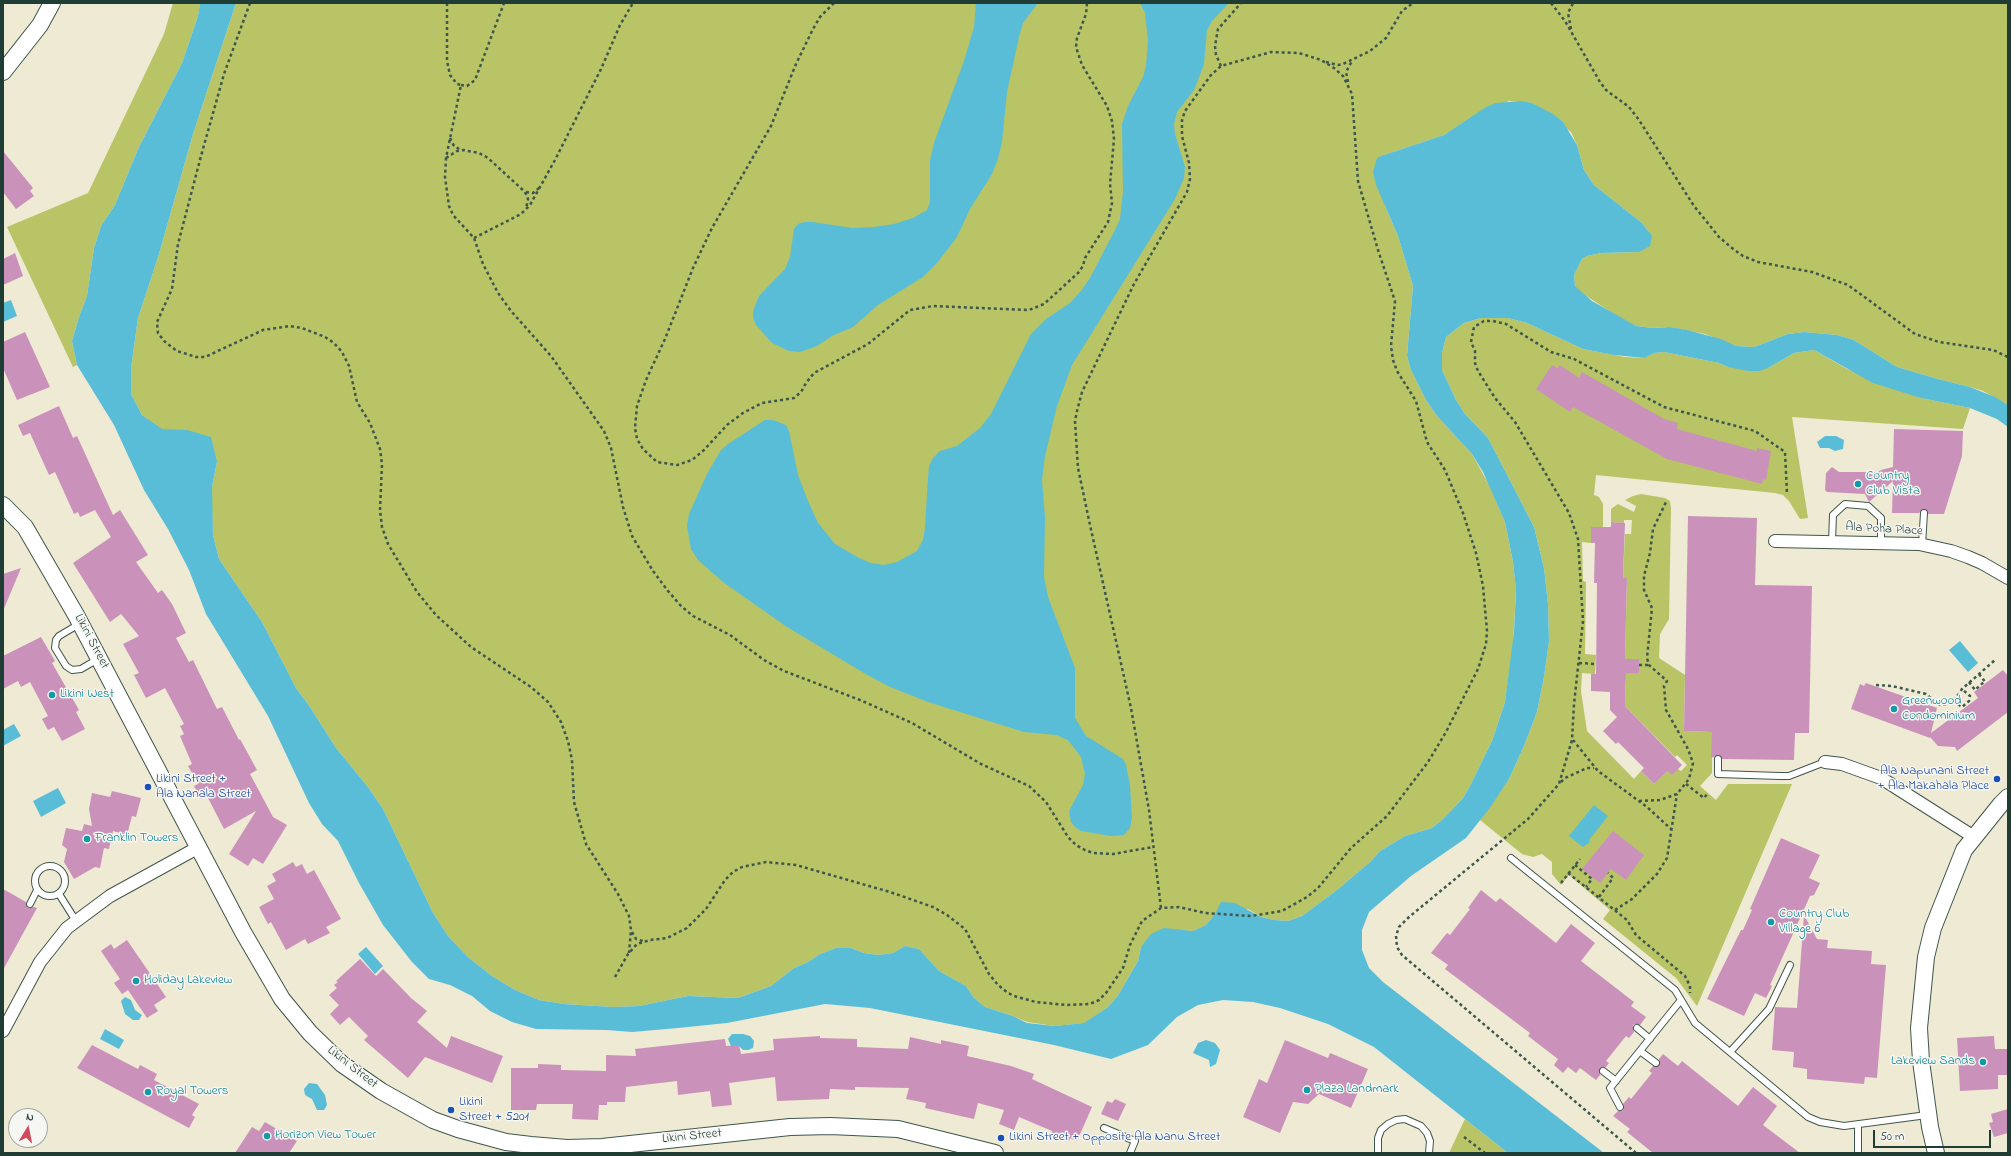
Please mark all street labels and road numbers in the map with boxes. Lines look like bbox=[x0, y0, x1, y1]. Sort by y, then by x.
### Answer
street label: Ala Poha Place bbox=[1845, 520, 1923, 540]
street label: Likini Street bbox=[70, 612, 112, 672]
street label: Likini Street bbox=[324, 1043, 380, 1093]
street label: Likini Street bbox=[661, 1126, 723, 1148]

